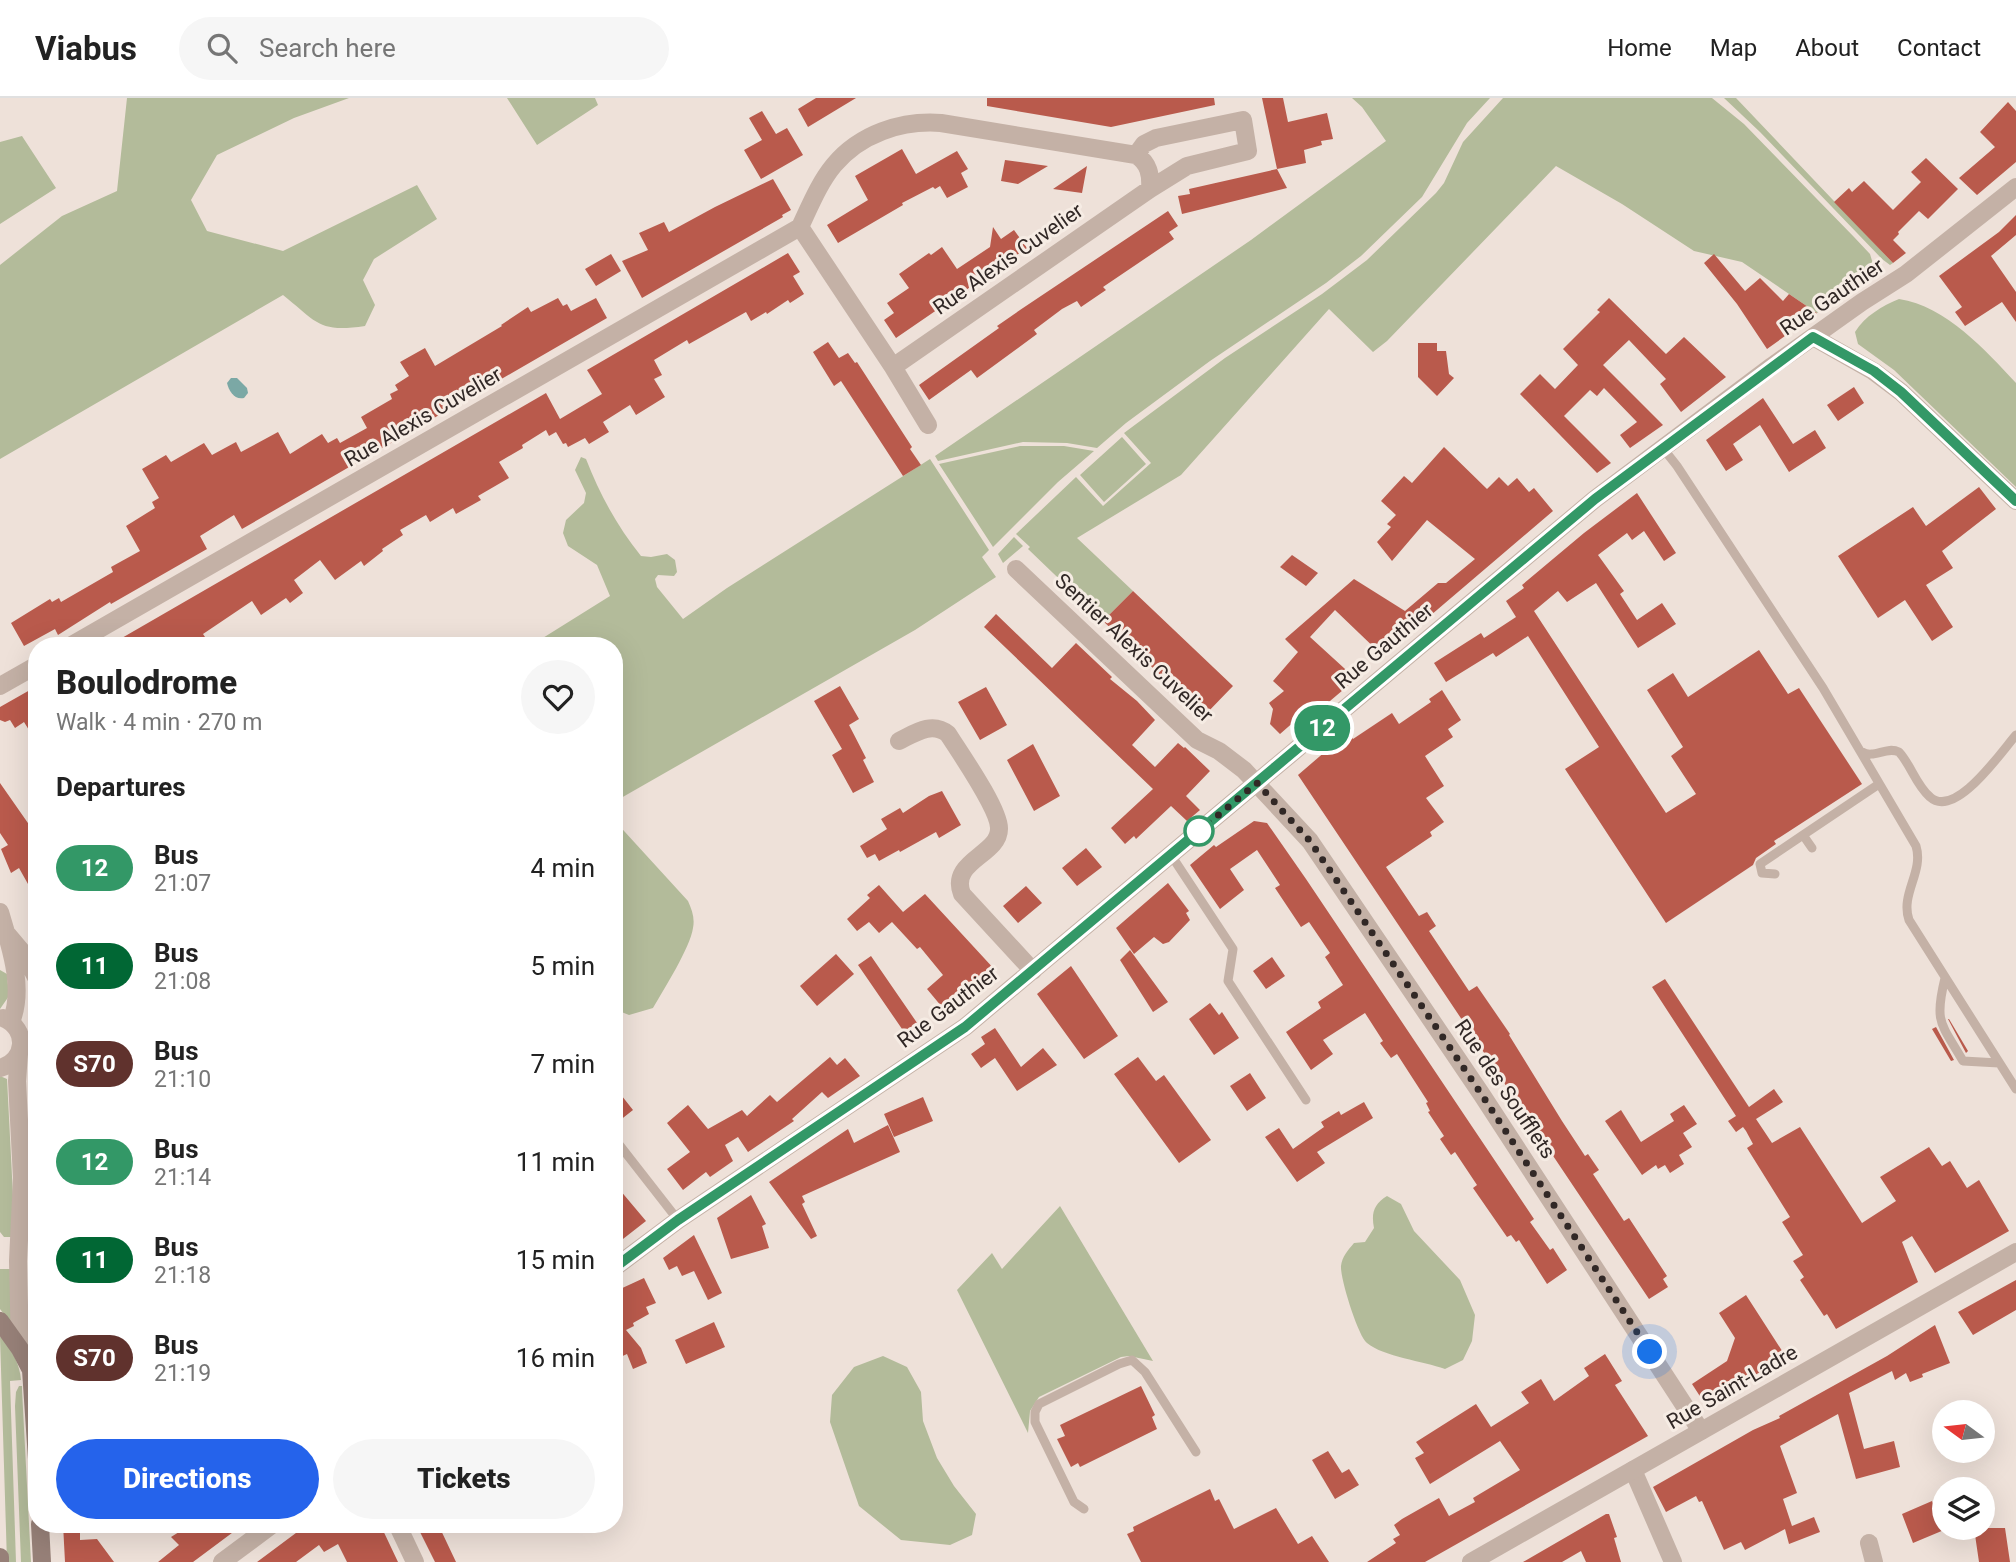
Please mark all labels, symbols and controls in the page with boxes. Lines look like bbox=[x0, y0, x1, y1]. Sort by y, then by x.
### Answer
search box bbox=[179, 17, 669, 80]
text: Viabus bbox=[35, 29, 137, 68]
icon: search bbox=[203, 29, 241, 67]
text: Search here bbox=[259, 33, 396, 63]
text: Home bbox=[1607, 34, 1672, 62]
text: Map bbox=[1710, 34, 1757, 62]
text: About bbox=[1795, 34, 1859, 62]
text: Contact bbox=[1897, 34, 1981, 62]
street label: Rue Alexis Cuvelier bbox=[929, 198, 1087, 320]
street label: Rue Gauthier bbox=[1776, 254, 1888, 340]
street label: Rue Alexis Cuvelier bbox=[340, 362, 506, 472]
street label: Sentier Alexis Cuvelier bbox=[1050, 569, 1218, 727]
street label: Rue Gauthier bbox=[1330, 598, 1438, 694]
button: heart bbox=[521, 660, 595, 734]
text: Boulodrome bbox=[56, 663, 237, 702]
line badge: 12 bbox=[1290, 705, 1354, 751]
text: Walk · 4 min · 270 m bbox=[56, 709, 262, 736]
text: 12 bbox=[1308, 714, 1336, 742]
text: Departures bbox=[56, 772, 186, 802]
unlabelled marker bbox=[1184, 816, 1214, 846]
text: Bus bbox=[154, 840, 199, 870]
text: 4 min bbox=[530, 853, 595, 883]
text: 12 bbox=[81, 854, 108, 882]
text: 21:07 bbox=[154, 870, 211, 897]
text: Bus bbox=[154, 938, 199, 968]
text: 5 min bbox=[530, 951, 595, 981]
text: 11 bbox=[81, 952, 108, 980]
street label: Rue Gauthier bbox=[893, 961, 1003, 1053]
text: 21:08 bbox=[154, 968, 211, 995]
street label: Rue des Soufflets bbox=[1450, 1015, 1560, 1163]
text: Bus bbox=[154, 1036, 199, 1066]
text: 7 min bbox=[530, 1049, 595, 1079]
text: S70 bbox=[73, 1050, 116, 1078]
text: 21:10 bbox=[154, 1066, 211, 1093]
text: Bus bbox=[154, 1134, 199, 1164]
text: 11 min bbox=[516, 1147, 595, 1177]
text: 12 bbox=[81, 1148, 108, 1176]
text: 21:14 bbox=[154, 1164, 211, 1191]
text: Bus bbox=[154, 1232, 199, 1262]
text: 15 min bbox=[516, 1245, 595, 1275]
text: 11 bbox=[81, 1246, 108, 1274]
text: 21:18 bbox=[154, 1262, 211, 1289]
text: Bus bbox=[154, 1330, 199, 1360]
your location bbox=[1632, 1334, 1667, 1369]
street label: Rue Saint-Ladre bbox=[1662, 1340, 1802, 1434]
text: 16 min bbox=[516, 1343, 595, 1373]
text: S70 bbox=[73, 1344, 116, 1372]
text: 21:19 bbox=[154, 1360, 211, 1387]
north arrow bbox=[1932, 1400, 1995, 1463]
map controls bbox=[1932, 1400, 1995, 1540]
button: Directions bbox=[56, 1439, 319, 1519]
button: Tickets bbox=[333, 1439, 595, 1519]
button: layers bbox=[1932, 1477, 1995, 1540]

